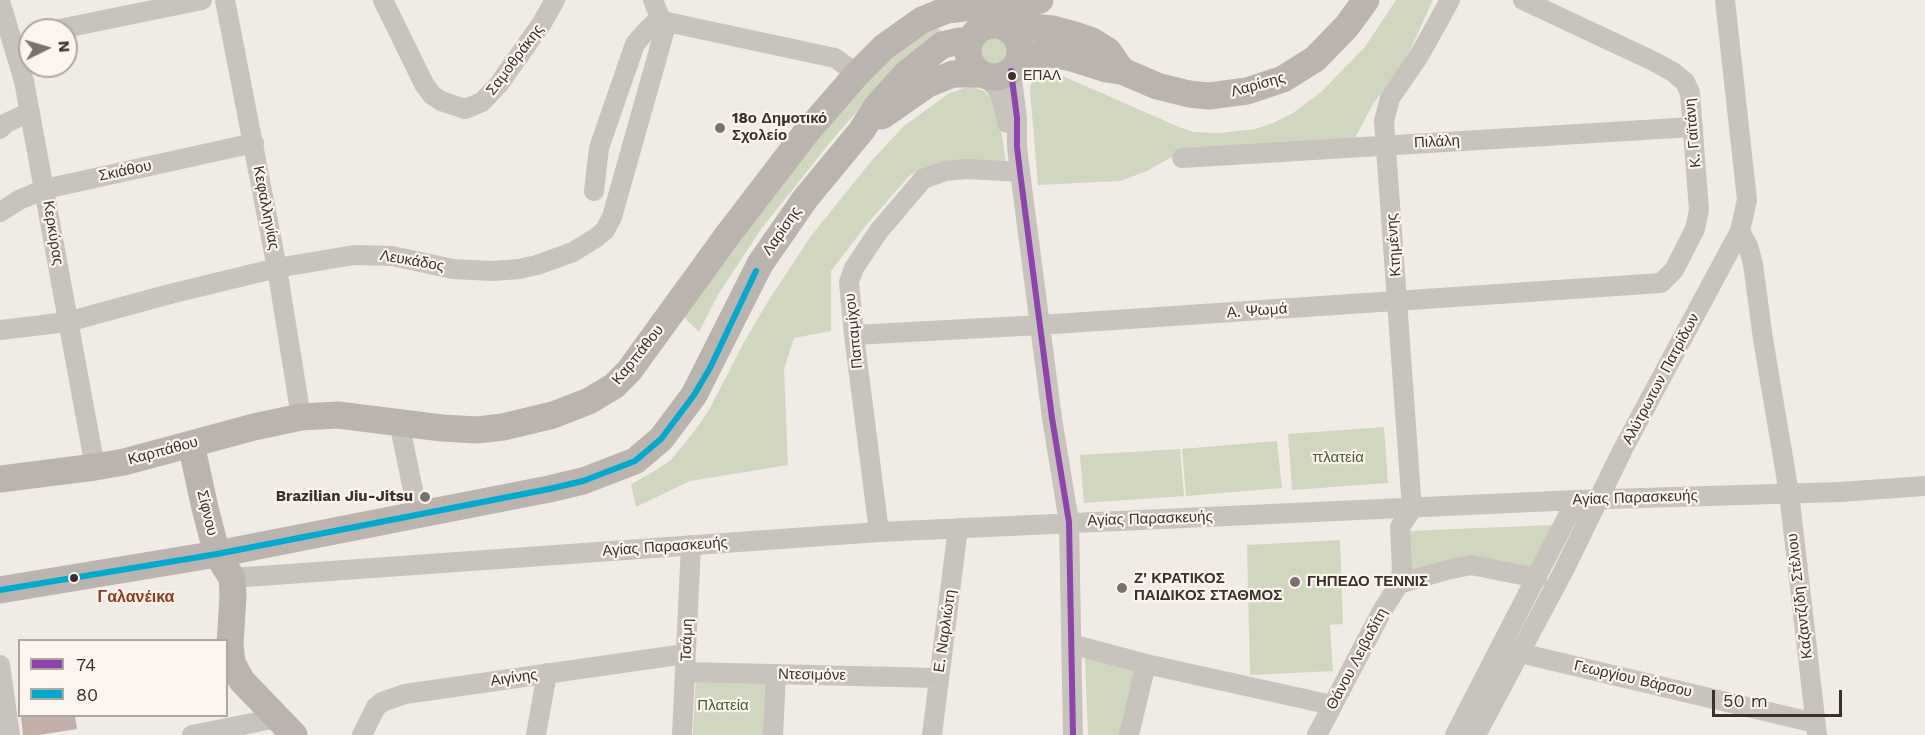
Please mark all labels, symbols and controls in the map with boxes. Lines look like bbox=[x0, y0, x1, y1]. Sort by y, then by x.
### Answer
north arrow bbox=[18, 18, 78, 78]
street label: Σαμοθράκης bbox=[482, 21, 548, 99]
text: N bbox=[54, 40, 74, 53]
place label: ΕΠΑΛ bbox=[1023, 68, 1061, 84]
street label: Λαρίσης bbox=[1229, 69, 1287, 101]
marker: ΕΠΑΛ bbox=[1006, 70, 1018, 82]
street label: Κ. Γαϊτάνη bbox=[1681, 98, 1705, 168]
place label: 18ο Δημοτικό Σχολείο bbox=[732, 110, 827, 145]
marker: 18ο Δημοτικό Σχολείο bbox=[713, 121, 727, 135]
street label: Πιλάλη bbox=[1414, 132, 1460, 152]
street label: Σκιάθου bbox=[97, 157, 153, 185]
street label: Κεφαλληνίας bbox=[249, 164, 283, 252]
street label: Κερκύρας bbox=[39, 199, 67, 267]
street label: Λαρίσης bbox=[759, 203, 805, 259]
street label: Κτημένης bbox=[1383, 213, 1405, 277]
street label: Λευκάδος bbox=[379, 247, 445, 275]
street label: Παπαμίχου bbox=[841, 292, 867, 370]
street label: Α. Ψωμά bbox=[1226, 300, 1288, 322]
street label: Αλύτρωτων Πατρίδων bbox=[1619, 310, 1703, 448]
street label: Καρπάθου bbox=[608, 322, 668, 388]
street label: Καρπάθου bbox=[126, 433, 200, 469]
park label: πλατεία bbox=[1312, 449, 1364, 467]
street label: Αγίας Παρασκευής bbox=[1572, 487, 1698, 509]
street label: Σίφνου bbox=[193, 488, 221, 538]
place label: Brazilian Jiu-Jitsu bbox=[276, 488, 413, 506]
marker: Brazilian Jiu-Jitsu bbox=[418, 490, 432, 504]
street label: Αγίας Παρασκευής bbox=[1087, 508, 1213, 530]
street label: Καζαντζίδη Στέλιου bbox=[1783, 532, 1817, 660]
street label: Αγίας Παρασκευής bbox=[602, 534, 728, 560]
place label: Ζ' ΚΡΑΤΙΚΟΣ ΠΑΙΔΙΚΟΣ ΣΤΑΘΜΟΣ bbox=[1134, 570, 1282, 605]
unlabelled marker bbox=[68, 572, 80, 584]
place label: ΓΗΠΕΔΟ ΤΕΝΝΙΣ bbox=[1307, 573, 1428, 591]
marker: ΓΗΠΕΔΟ ΤΕΝΝΙΣ bbox=[1288, 575, 1302, 589]
marker: Ζ' ΚΡΑΤΙΚΟΣ ΠΑΙΔΙΚΟΣ ΣΤΑΘΜΟΣ bbox=[1115, 581, 1129, 595]
district label: Γαλανέικα bbox=[98, 587, 174, 607]
street label: Ε. Ναρλιώτη bbox=[930, 588, 960, 674]
street label: Θάνου Λειβαδίτη bbox=[1323, 605, 1391, 713]
street label: Τσάμη bbox=[677, 618, 697, 662]
legend bbox=[18, 639, 228, 717]
text: 74 bbox=[76, 654, 96, 675]
street label: Γεωργίου Βάρσου bbox=[1572, 657, 1694, 701]
street label: Ντεσιμόνε bbox=[778, 665, 846, 685]
street label: Αιγίνης bbox=[489, 666, 539, 690]
scale bar bbox=[1715, 678, 1846, 716]
text: 80 bbox=[76, 684, 98, 705]
text: 50 m bbox=[1723, 690, 1768, 711]
park label: Πλατεία bbox=[697, 697, 749, 715]

